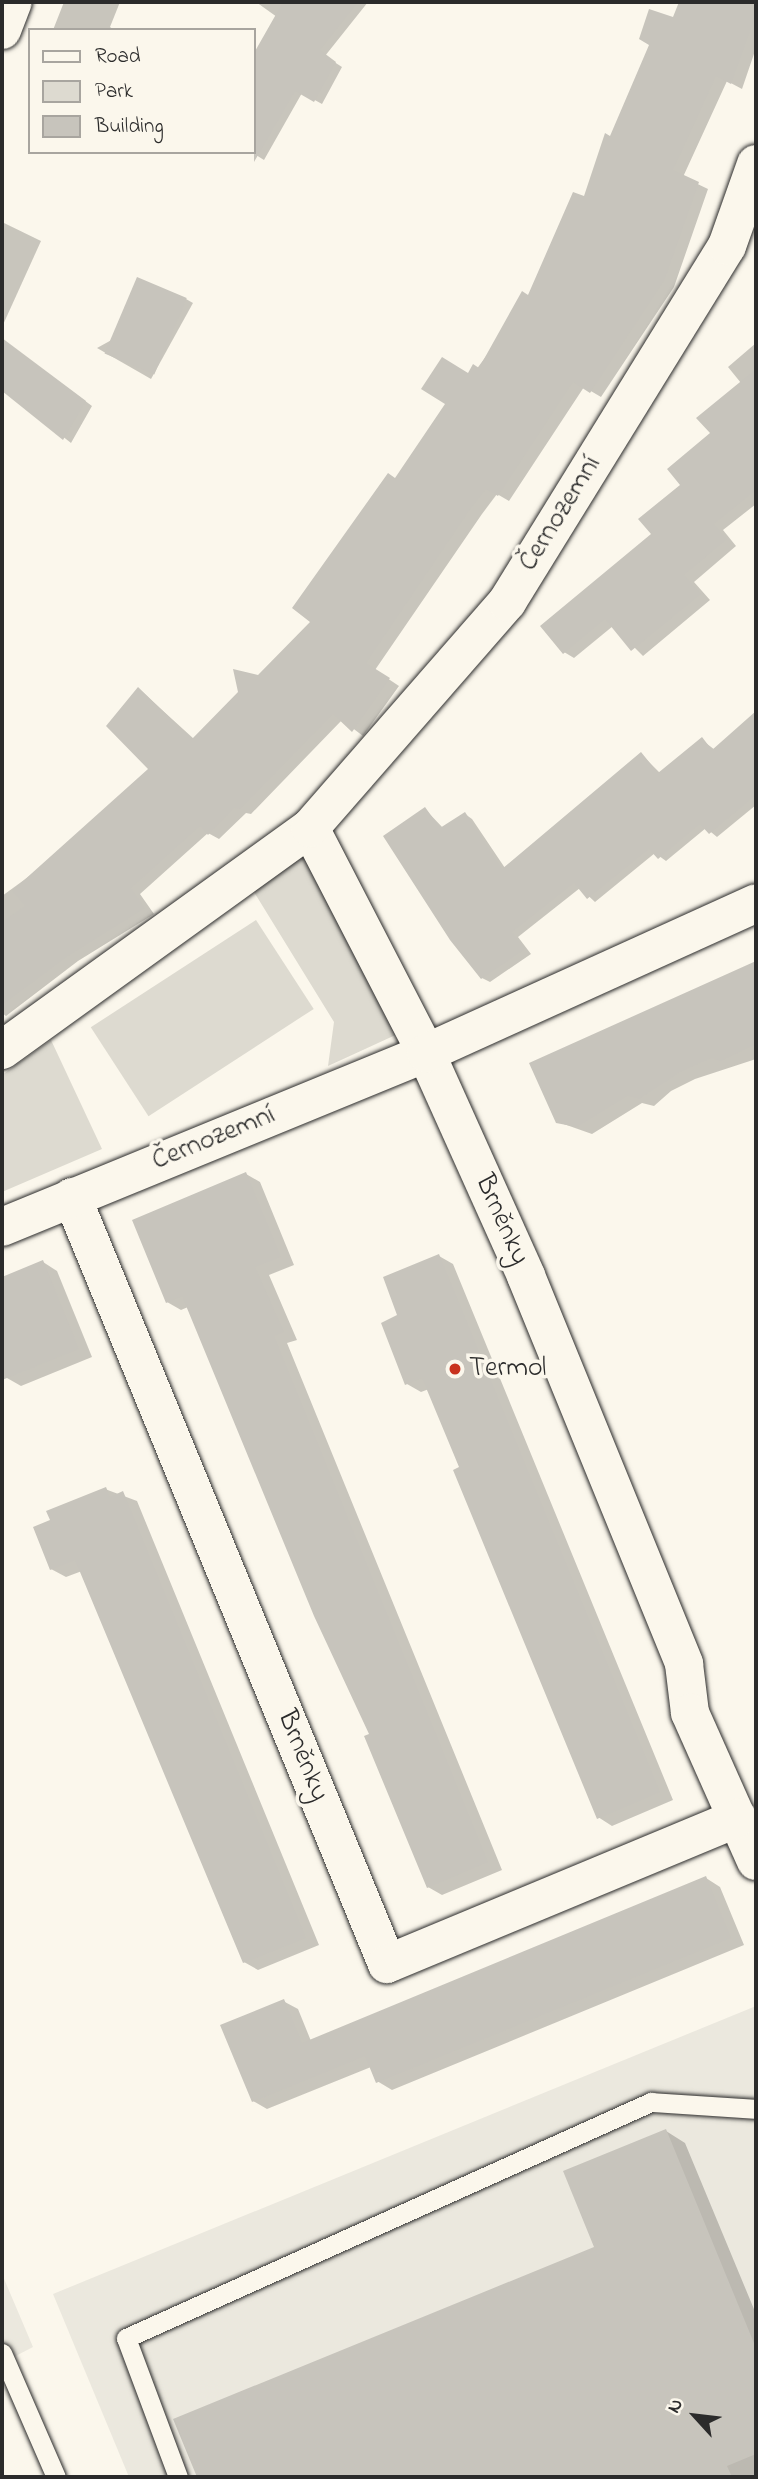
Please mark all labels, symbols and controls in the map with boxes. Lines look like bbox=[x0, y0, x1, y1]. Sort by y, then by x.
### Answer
legend bbox=[28, 28, 256, 154]
text: Road bbox=[95, 42, 141, 72]
text: Park bbox=[95, 77, 133, 107]
text: Building bbox=[95, 112, 164, 142]
street label: Černozemní bbox=[512, 450, 610, 578]
street label: Černozemní bbox=[148, 1099, 280, 1179]
street label: Brněnky bbox=[466, 1170, 536, 1270]
place label: Termol bbox=[469, 1352, 546, 1386]
marker: Termol bbox=[447, 1361, 463, 1377]
street label: Brněnky bbox=[269, 1705, 335, 1807]
north arrow bbox=[660, 2381, 730, 2451]
text: N bbox=[661, 2394, 691, 2418]

